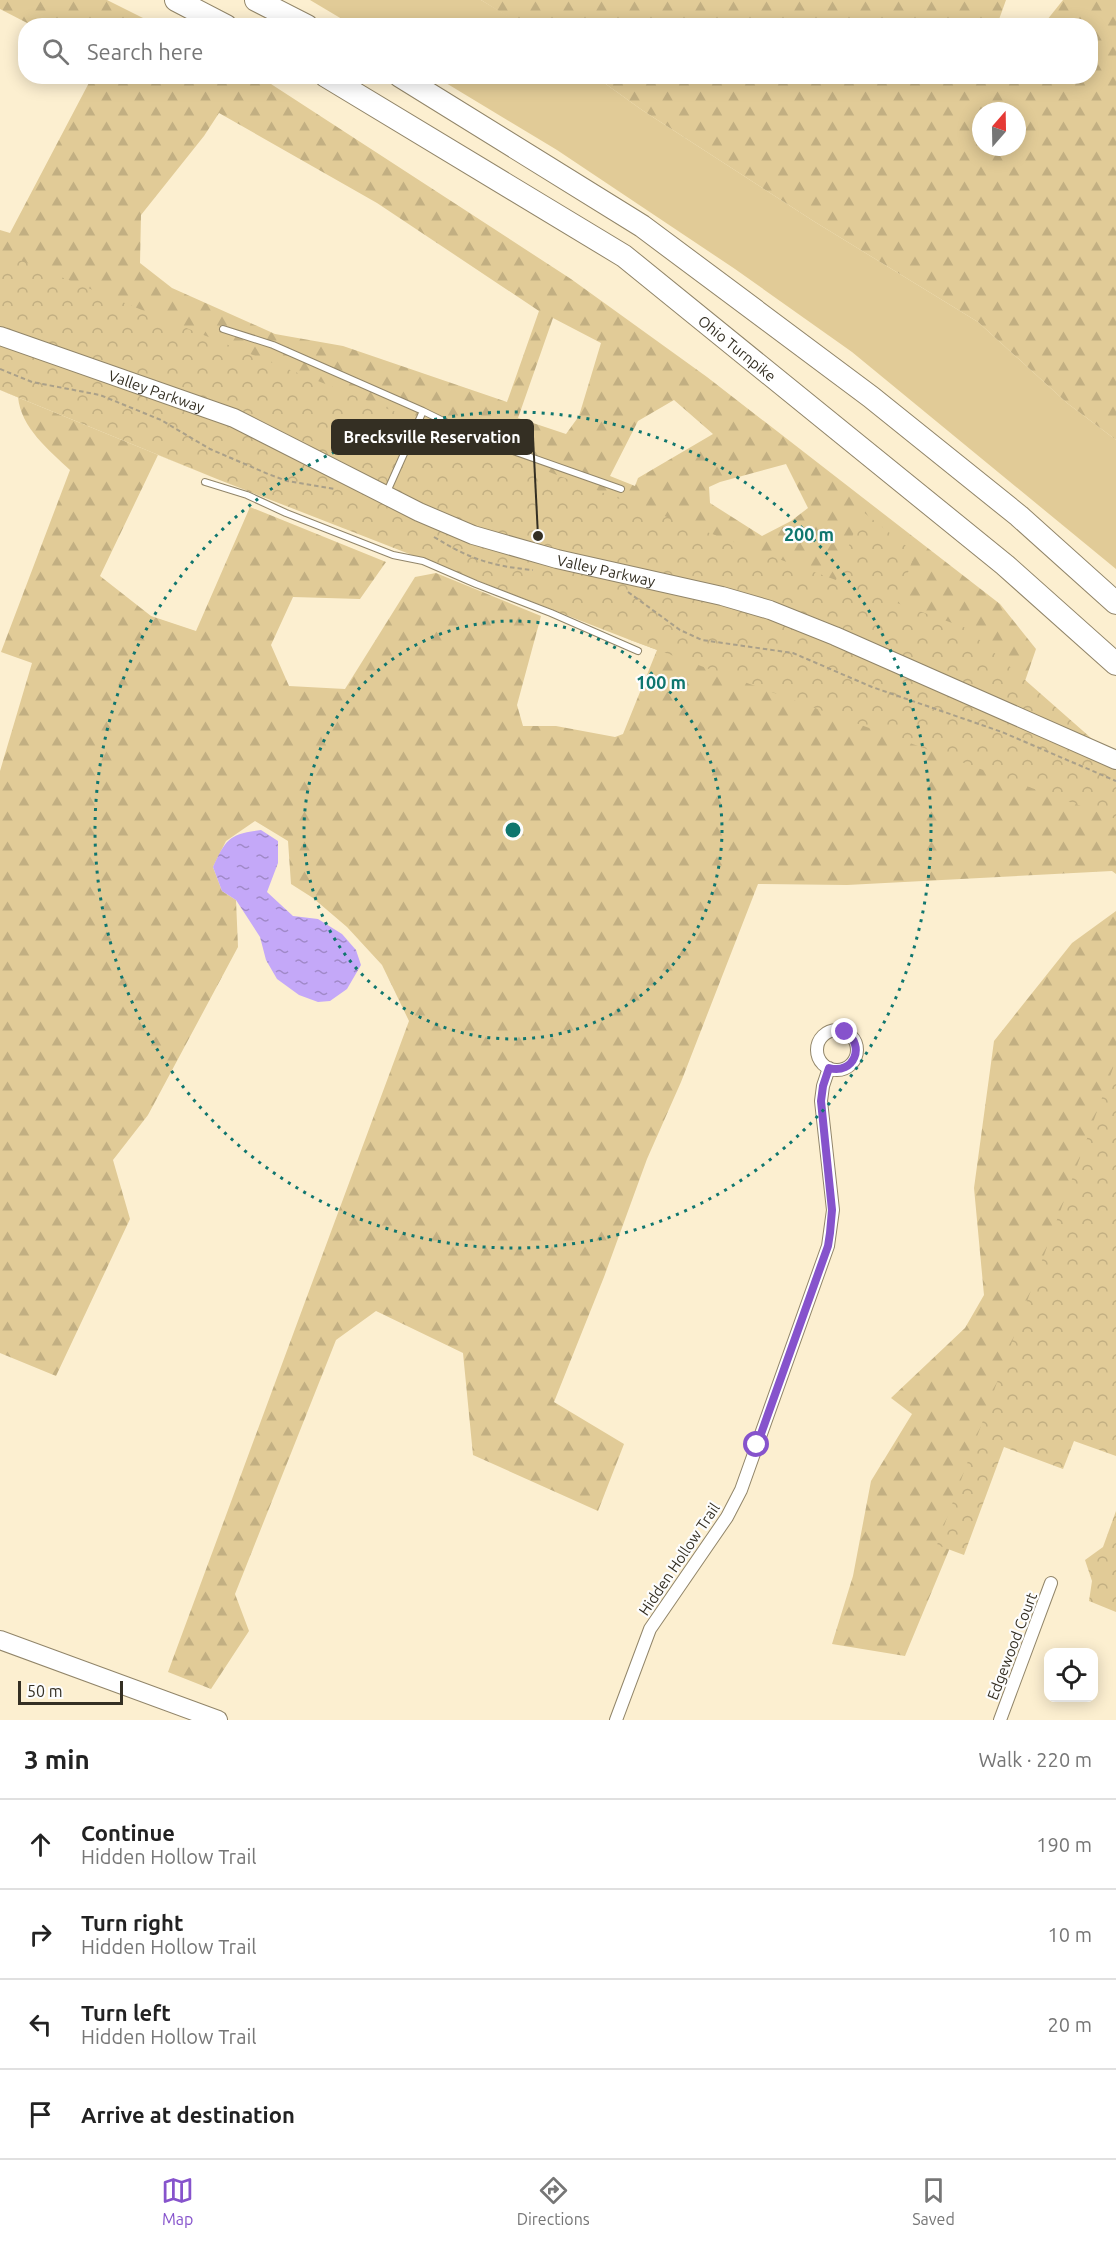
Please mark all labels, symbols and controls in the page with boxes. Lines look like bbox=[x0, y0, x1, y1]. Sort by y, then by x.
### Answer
search box bbox=[18, 18, 1098, 84]
icon: search bbox=[39, 35, 72, 68]
text: Search here bbox=[87, 39, 203, 64]
north arrow bbox=[972, 102, 1026, 156]
street label: Ohio Turnpike bbox=[695, 311, 779, 384]
street label: Valley Parkway bbox=[107, 366, 207, 415]
callout: Brecksville Reservation bbox=[332, 420, 533, 454]
text: Brecksville Reservation bbox=[343, 428, 521, 446]
text: 200 m bbox=[784, 524, 834, 544]
street label: Valley Parkway bbox=[555, 551, 657, 589]
text: 100 m bbox=[636, 672, 686, 692]
centre of rings bbox=[503, 820, 523, 840]
route end bbox=[831, 1018, 857, 1044]
route start bbox=[743, 1431, 769, 1457]
street label: Hidden Hollow Trail bbox=[635, 1500, 723, 1618]
street label: Edgewood Court bbox=[984, 1590, 1040, 1702]
map controls bbox=[1044, 1648, 1098, 1702]
button: locate bbox=[1044, 1648, 1098, 1702]
scale bar bbox=[18, 1678, 123, 1706]
text: 50 m bbox=[27, 1682, 63, 1700]
text: 3 min bbox=[24, 1745, 90, 1774]
text: Walk · 220 m bbox=[979, 1748, 1092, 1771]
text: Continue bbox=[81, 1820, 175, 1845]
icon: ahead bbox=[24, 1828, 57, 1861]
text: 190 m bbox=[1036, 1833, 1092, 1856]
text: Hidden Hollow Trail bbox=[81, 1845, 257, 1868]
text: Turn right bbox=[81, 1910, 183, 1935]
icon: right bbox=[24, 1918, 57, 1951]
text: 10 m bbox=[1048, 1923, 1092, 1946]
text: Hidden Hollow Trail bbox=[81, 1935, 257, 1958]
text: Turn left bbox=[81, 2000, 171, 2025]
icon: left bbox=[24, 2008, 57, 2041]
text: 20 m bbox=[1048, 2013, 1092, 2036]
text: Hidden Hollow Trail bbox=[81, 2025, 257, 2048]
icon: arrive bbox=[24, 2098, 57, 2131]
text: Arrive at destination bbox=[81, 2102, 295, 2127]
tab: Map bbox=[161, 2174, 194, 2228]
tab: Directions bbox=[517, 2174, 590, 2228]
tab: Saved bbox=[912, 2174, 955, 2228]

